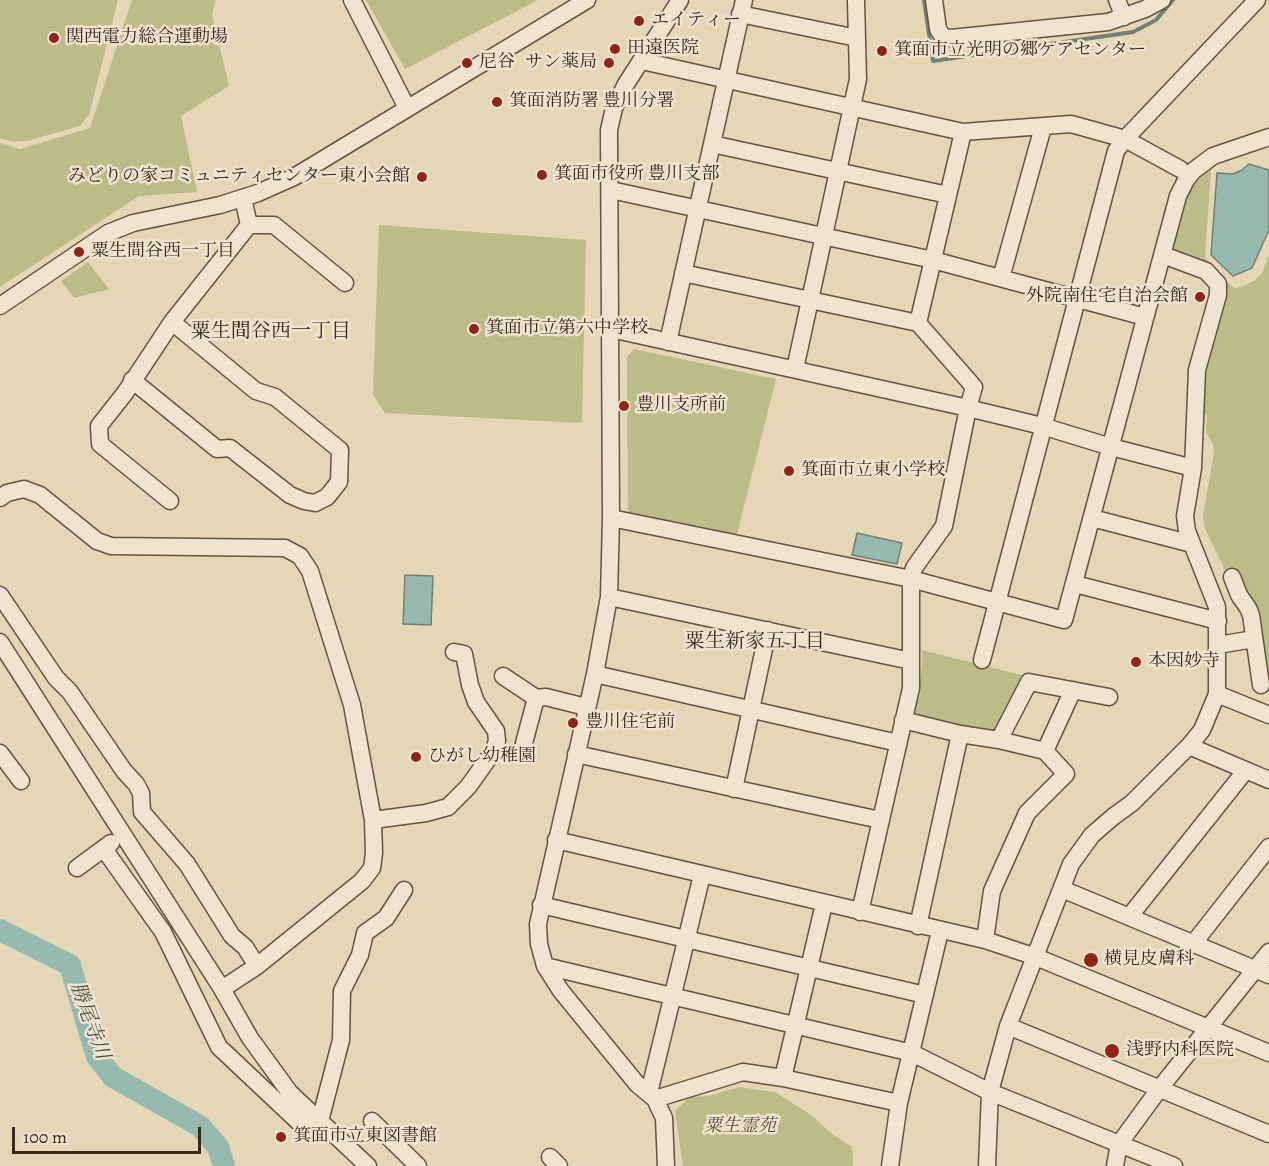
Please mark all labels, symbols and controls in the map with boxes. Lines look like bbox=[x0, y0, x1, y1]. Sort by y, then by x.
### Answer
place label: エイティー bbox=[651, 10, 741, 32]
marker: エイティー bbox=[632, 14, 646, 28]
place label: 関西電力総合運動場 bbox=[66, 27, 228, 49]
marker: 関西電力総合運動場 bbox=[47, 31, 61, 45]
place label: 田遠医院 bbox=[627, 38, 699, 60]
place label: 箕面市立光明の郷ケアセンター bbox=[894, 40, 1146, 62]
marker: 田遠医院 bbox=[608, 42, 622, 56]
marker: 箕面市立光明の郷ケアセンター bbox=[875, 44, 889, 58]
place label: 尼谷 bbox=[479, 52, 515, 74]
place label: サン薬局 bbox=[525, 52, 597, 74]
marker: 尼谷 bbox=[460, 56, 474, 70]
marker: サン薬局 bbox=[602, 56, 616, 70]
place label: 箕面消防署 豊川分署 bbox=[509, 91, 675, 113]
marker: 箕面消防署 豊川分署 bbox=[490, 95, 504, 109]
place label: 箕面市役所 豊川支部 bbox=[554, 164, 720, 186]
place label: みどりの家コミュニティセンター東小会館 bbox=[68, 166, 410, 188]
marker: 箕面市役所 豊川支部 bbox=[535, 168, 549, 182]
marker: みどりの家コミュニティセンター東小会館 bbox=[415, 170, 429, 184]
place label: 粟生間谷西一丁目 bbox=[91, 241, 235, 263]
marker: 粟生間谷西一丁目 bbox=[72, 245, 86, 259]
place label: 外院南住宅自治会館 bbox=[1026, 286, 1188, 308]
marker: 外院南住宅自治会館 bbox=[1193, 290, 1207, 304]
place label: 箕面市立第六中学校 bbox=[486, 318, 648, 340]
district label: 粟生間谷西一丁目 bbox=[191, 320, 351, 344]
marker: 箕面市立第六中学校 bbox=[467, 322, 481, 336]
place label: 豊川支所前 bbox=[636, 395, 726, 417]
marker: 豊川支所前 bbox=[617, 399, 631, 413]
place label: 箕面市立東小学校 bbox=[801, 460, 945, 482]
marker: 箕面市立東小学校 bbox=[782, 464, 796, 478]
district label: 粟生新家五丁目 bbox=[685, 630, 825, 654]
place label: 本因妙寺 bbox=[1148, 651, 1220, 673]
marker: 本因妙寺 bbox=[1129, 655, 1143, 669]
place label: 豊川住宅前 bbox=[585, 712, 675, 734]
marker: 豊川住宅前 bbox=[566, 716, 580, 730]
place label: ひがし幼稚園 bbox=[428, 746, 536, 768]
marker: ひがし幼稚園 bbox=[409, 750, 423, 764]
place label: 横見皮膚科 bbox=[1104, 949, 1194, 971]
marker: 横見皮膚科 bbox=[1082, 951, 1100, 969]
water label: 勝尾寺川 bbox=[64, 979, 114, 1063]
place label: 浅野内科医院 bbox=[1126, 1040, 1234, 1062]
marker: 浅野内科医院 bbox=[1103, 1042, 1121, 1060]
scale bar bbox=[15, 1115, 204, 1153]
park label: 粟生霊苑 bbox=[704, 1116, 776, 1138]
text: 100 m bbox=[23, 1125, 67, 1149]
place label: 箕面市立東図書館 bbox=[293, 1126, 437, 1148]
marker: 箕面市立東図書館 bbox=[274, 1130, 288, 1144]

